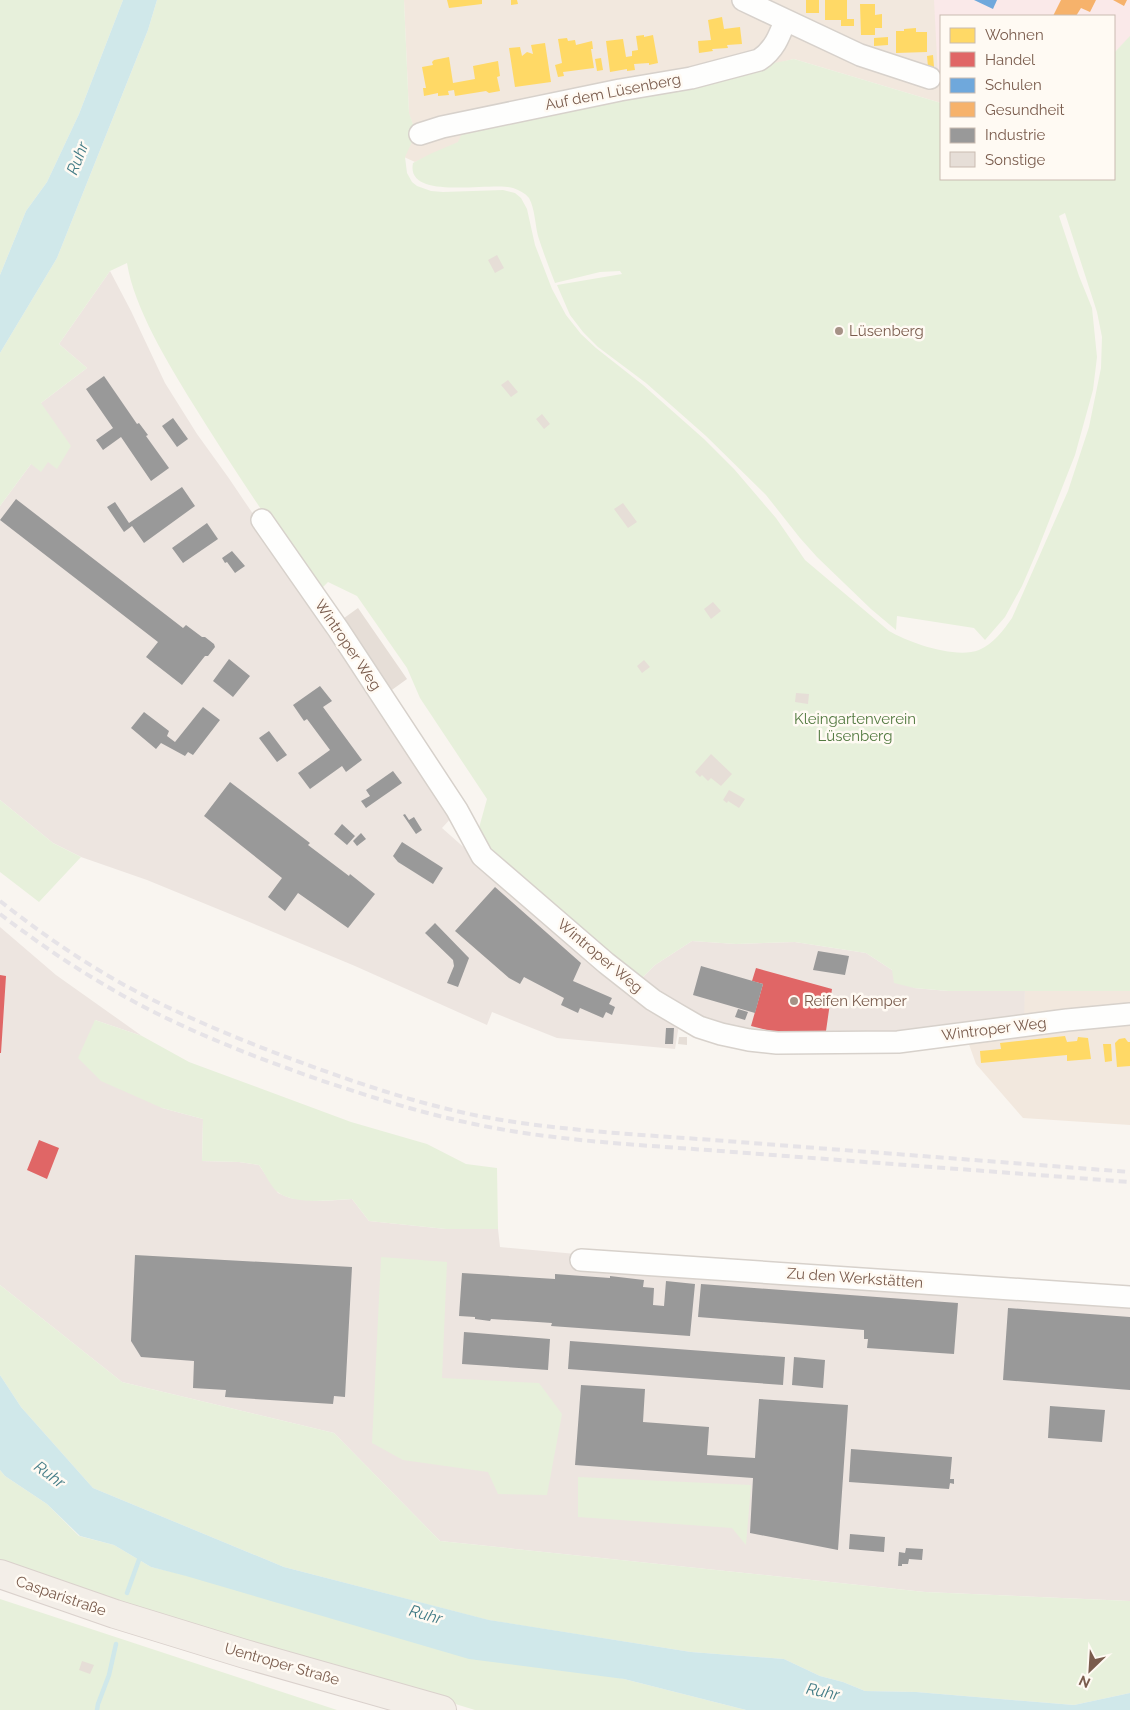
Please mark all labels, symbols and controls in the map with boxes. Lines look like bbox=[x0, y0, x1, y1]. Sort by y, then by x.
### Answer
legend bbox=[940, 15, 1115, 180]
text: Wohnen bbox=[985, 26, 1044, 44]
text: Handel bbox=[985, 51, 1036, 69]
street label: Auf dem Lüsenberg bbox=[544, 70, 682, 114]
text: Schulen bbox=[985, 76, 1042, 94]
text: Gesundheit bbox=[985, 101, 1065, 119]
text: Industrie bbox=[985, 126, 1046, 144]
water label: Ruhr bbox=[63, 139, 93, 177]
text: Sonstige bbox=[985, 151, 1046, 169]
place label: Lüsenberg bbox=[849, 322, 924, 340]
marker: Lüsenberg bbox=[833, 325, 845, 337]
street label: Wintroper Weg bbox=[311, 596, 385, 694]
park label: Kleingartenverein Lüsenberg bbox=[794, 710, 916, 745]
street label: Wintroper Weg bbox=[554, 915, 646, 997]
place label: Reifen Kemper bbox=[804, 992, 908, 1010]
marker: Reifen Kemper bbox=[788, 995, 800, 1007]
street label: Wintroper Weg bbox=[940, 1014, 1048, 1044]
street label: Zu den Werkstätten bbox=[786, 1264, 924, 1292]
water label: Ruhr bbox=[31, 1457, 69, 1492]
street label: Casparistraße bbox=[13, 1572, 109, 1620]
water label: Ruhr bbox=[407, 1601, 445, 1628]
street label: Uentroper Straße bbox=[222, 1639, 342, 1689]
north arrow bbox=[1065, 1645, 1115, 1695]
text: N bbox=[1076, 1672, 1093, 1691]
water label: Ruhr bbox=[805, 1679, 842, 1704]

